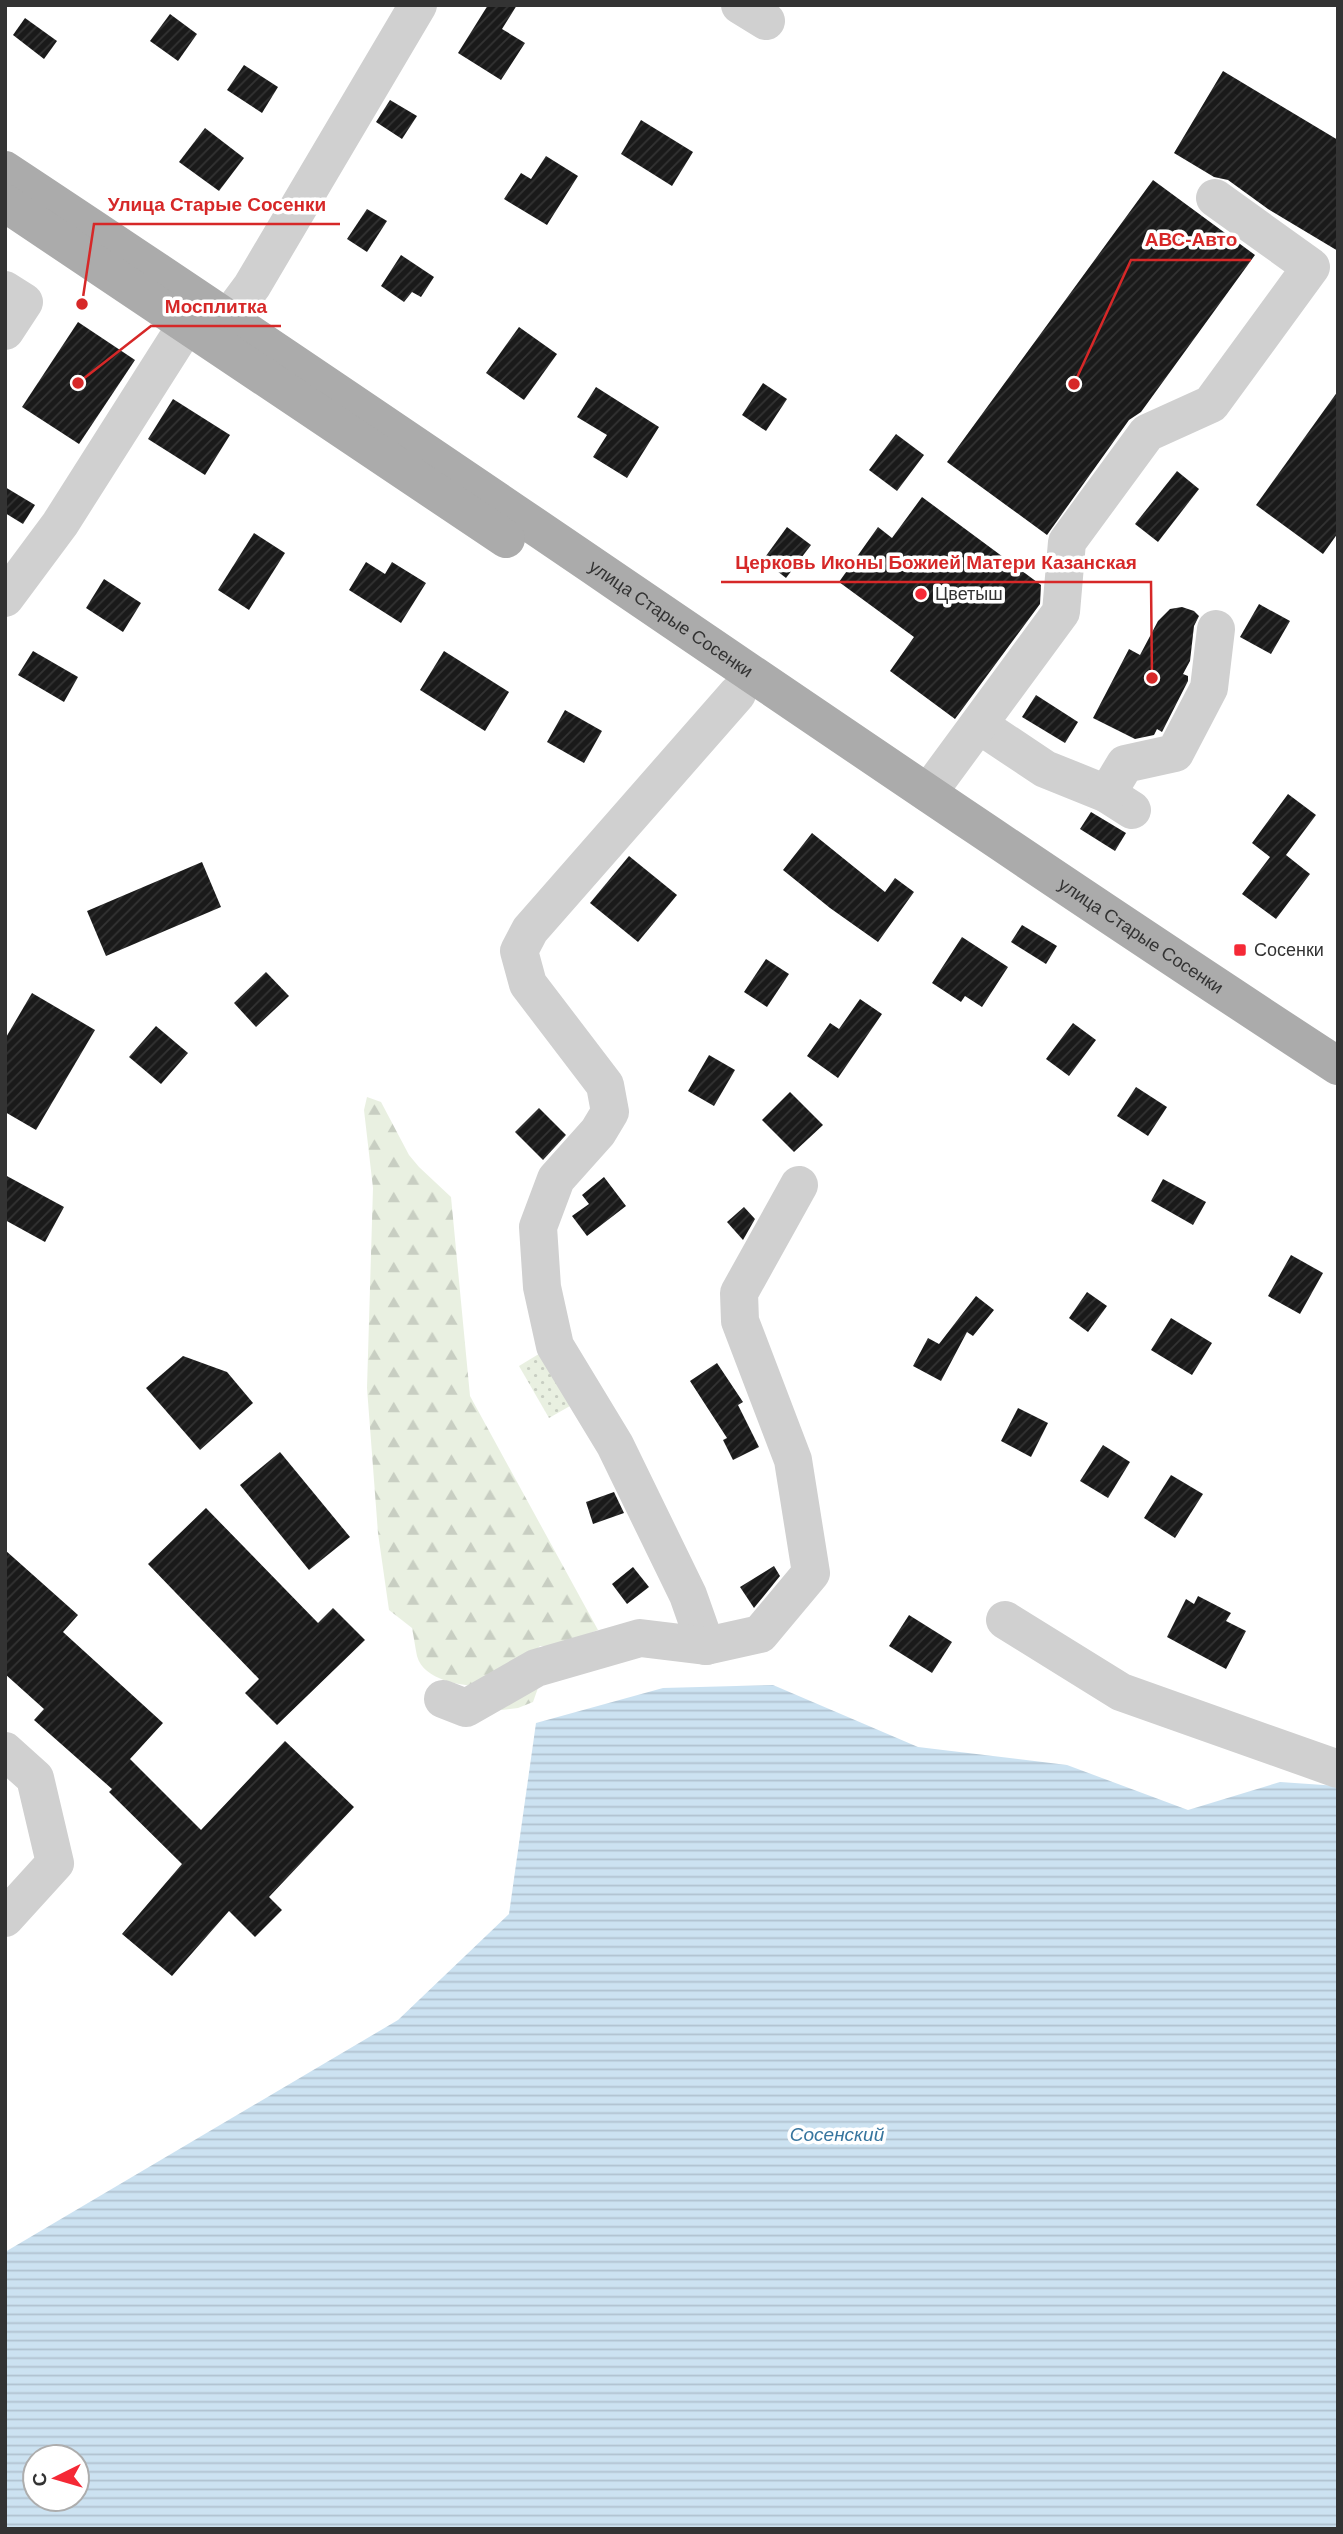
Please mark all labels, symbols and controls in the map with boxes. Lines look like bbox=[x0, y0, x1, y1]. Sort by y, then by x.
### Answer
callout: Улица Старые Сосенки bbox=[94, 184, 340, 224]
text: Улица Старые Сосенки bbox=[108, 194, 326, 215]
callout: АВС-Авто bbox=[1131, 220, 1251, 260]
text: АВС-Авто bbox=[1145, 229, 1237, 250]
callout: Мосплитка bbox=[151, 286, 281, 326]
text: Мосплитка bbox=[165, 296, 268, 317]
callout: Церковь Иконы Божией Матери Казанская bbox=[721, 542, 1151, 582]
text: Церковь Иконы Божией Матери Казанская bbox=[735, 552, 1137, 573]
street label: улица Старые Сосенки bbox=[585, 556, 756, 681]
place label: Цветыш bbox=[935, 584, 1003, 604]
marker: Цветыш bbox=[913, 586, 929, 602]
street label: улица Старые Сосенки bbox=[1055, 874, 1227, 998]
place label: Сосенки bbox=[1254, 940, 1324, 960]
marker: Сосенки bbox=[1232, 942, 1248, 958]
water label: Сосенский bbox=[790, 2124, 885, 2145]
north arrow bbox=[21, 2443, 91, 2513]
text: С bbox=[28, 2471, 51, 2487]

